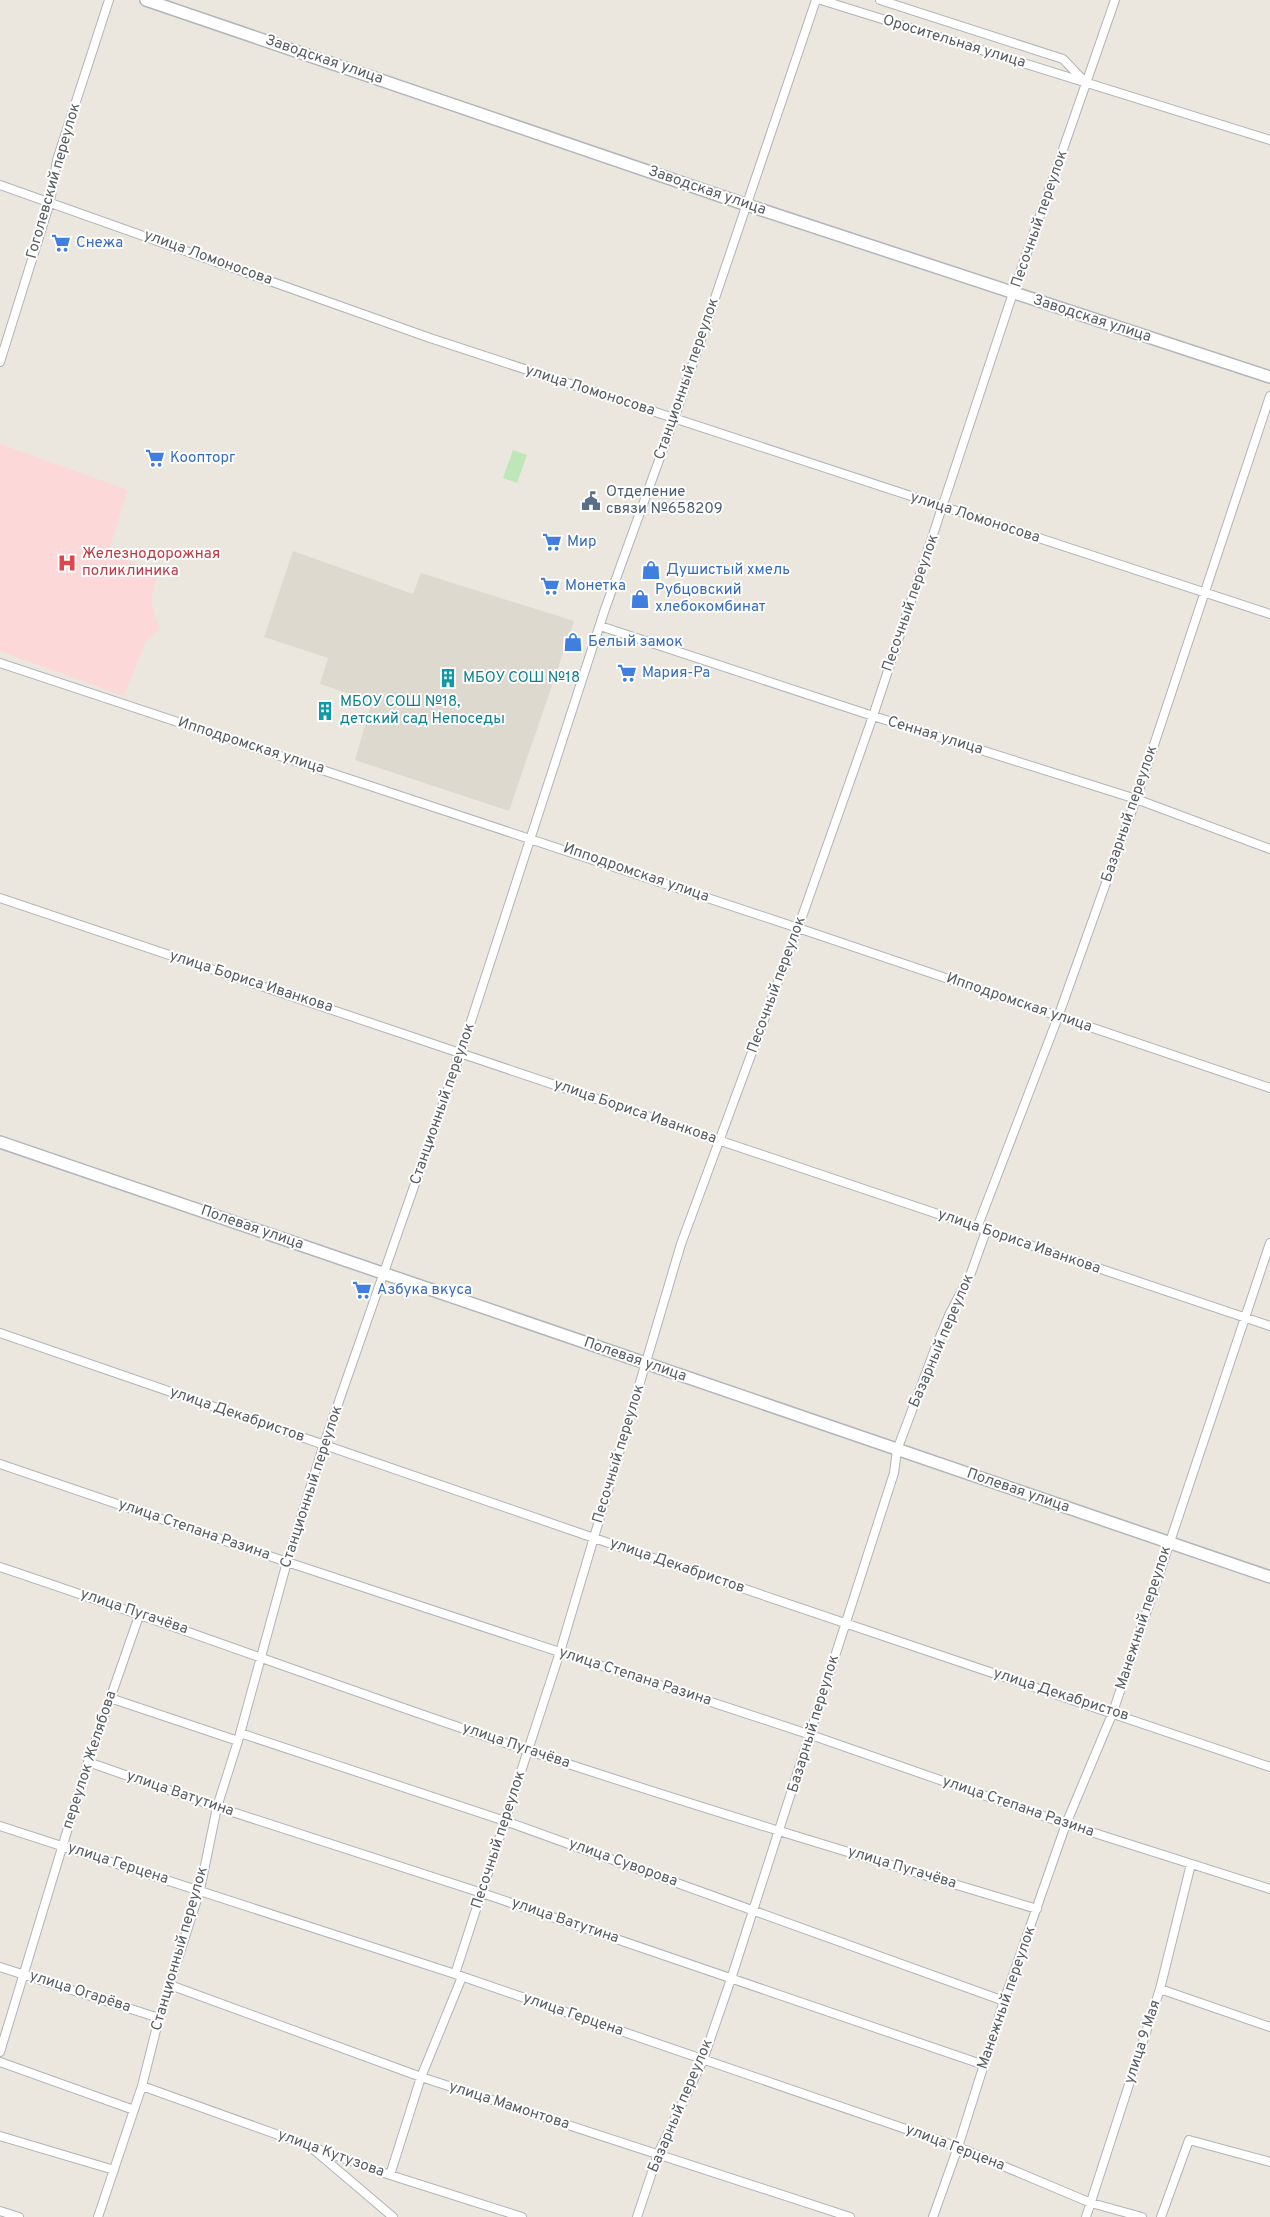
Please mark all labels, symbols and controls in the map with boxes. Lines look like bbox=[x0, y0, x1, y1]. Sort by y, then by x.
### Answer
street label: Оросительная улица bbox=[880, 11, 1028, 73]
street label: Заводская улица bbox=[263, 31, 385, 89]
street label: Гоголевский переулок bbox=[23, 101, 85, 261]
street label: Песочный переулок bbox=[1008, 148, 1072, 290]
street label: Заводская улица bbox=[646, 162, 768, 220]
street label: улица Ломоносова bbox=[141, 226, 275, 290]
supermarket icon: Снежа bbox=[50, 232, 72, 254]
place label: Снежа bbox=[76, 234, 123, 253]
street label: Заводская улица bbox=[1030, 291, 1154, 347]
street label: Станционный переулок bbox=[650, 296, 724, 462]
street label: улица Ломоносова bbox=[523, 361, 657, 421]
supermarket icon: Коопторг bbox=[144, 447, 166, 469]
place label: Коопторг bbox=[170, 449, 235, 468]
place label: Отделение связи №658209 bbox=[606, 483, 723, 519]
street label: улица Ломоносова bbox=[908, 488, 1042, 548]
public building icon: Отделение связи №658209 bbox=[580, 490, 602, 512]
supermarket icon: Мир bbox=[541, 531, 563, 553]
street label: Песочный переулок bbox=[879, 532, 943, 674]
place label: Мир bbox=[567, 533, 596, 552]
place label: Железнодорожная поликлиника bbox=[82, 545, 220, 581]
hospital icon: Железнодорожная поликлиника bbox=[56, 552, 78, 574]
shop icon: Душистый хмель bbox=[640, 559, 662, 581]
place label: Душистый хмель bbox=[666, 561, 790, 580]
supermarket icon: Монетка bbox=[539, 575, 561, 597]
place label: Монетка bbox=[565, 577, 626, 596]
place label: Рубцовский хлебокомбинат bbox=[655, 581, 766, 617]
shop icon: Рубцовский хлебокомбинат bbox=[629, 588, 651, 610]
shop icon: Белый замок bbox=[562, 631, 584, 653]
place label: Белый замок bbox=[588, 633, 683, 652]
supermarket icon: Мария-Ра bbox=[616, 662, 638, 684]
place label: Мария-Ра bbox=[642, 664, 710, 683]
building icon: МБОУ СОШ №18 bbox=[437, 667, 459, 689]
place label: МБОУ СОШ №18 bbox=[463, 669, 580, 688]
place label: МБОУ СОШ №18, детский сад Непоседы bbox=[340, 693, 505, 729]
building icon: МБОУ СОШ №18, детский сад Непоседы bbox=[314, 700, 336, 722]
street label: Сенная улица bbox=[885, 712, 985, 760]
street label: Ипподромская улица bbox=[175, 713, 327, 779]
street label: Базарный переулок bbox=[1098, 743, 1162, 885]
street label: Ипподромская улица bbox=[561, 839, 711, 907]
street label: Песочный переулок bbox=[743, 914, 811, 1056]
street label: улица Бориса Иванкова bbox=[167, 947, 335, 1017]
street label: Ипподромская улица bbox=[944, 969, 1094, 1037]
street label: Станционный переулок bbox=[406, 1021, 480, 1187]
street label: улица Бориса Иванкова bbox=[551, 1075, 719, 1149]
street label: Полевая улица bbox=[198, 1201, 306, 1255]
street label: улица Бориса Иванкова bbox=[935, 1205, 1103, 1279]
street label: Базарный переулок bbox=[905, 1271, 979, 1411]
supermarket icon: Азбука вкуса bbox=[351, 1279, 373, 1301]
place label: Азбука вкуса bbox=[377, 1281, 472, 1300]
street label: Полевая улица bbox=[581, 1333, 689, 1387]
street label: Песочный переулок bbox=[589, 1382, 649, 1526]
street label: улица Декабристов bbox=[167, 1383, 307, 1447]
street label: Станционный переулок bbox=[277, 1403, 347, 1571]
street label: Полевая улица bbox=[964, 1464, 1072, 1518]
street label: улица Степана Разина bbox=[116, 1495, 272, 1565]
street label: улица Декабристов bbox=[607, 1534, 747, 1598]
street label: Манежный переулок bbox=[1112, 1544, 1176, 1692]
street label: улица Пугачёва bbox=[78, 1585, 190, 1639]
street label: улица Степана Разина bbox=[556, 1643, 714, 1711]
street label: Базарный переулок bbox=[784, 1653, 844, 1795]
street label: улица Декабристов bbox=[991, 1664, 1131, 1726]
street label: переулок Желябова bbox=[59, 1688, 121, 1832]
street label: улица Пугачёва bbox=[460, 1719, 572, 1773]
street label: улица Ватутина bbox=[124, 1767, 236, 1821]
street label: Песочный переулок bbox=[468, 1769, 530, 1911]
street label: улица Степана Разина bbox=[940, 1772, 1096, 1842]
street label: улица Суворова bbox=[566, 1834, 680, 1892]
street label: улица Герцена bbox=[65, 1839, 171, 1889]
street label: улица Пугачёва bbox=[845, 1842, 959, 1894]
street label: Станционный переулок bbox=[147, 1865, 213, 2033]
street label: улица Ватутина bbox=[509, 1894, 621, 1948]
street label: Манежный переулок bbox=[974, 1924, 1040, 2072]
street label: улица Огарёва bbox=[27, 1967, 133, 2017]
street label: улица Герцена bbox=[520, 1989, 626, 2041]
street label: улица 9 Мая bbox=[1120, 1998, 1166, 2086]
street label: Базарный переулок bbox=[644, 2036, 718, 2176]
street label: улица Мамонтова bbox=[446, 2078, 572, 2134]
street label: улица Герцена bbox=[903, 2120, 1007, 2176]
street label: улица Кутузова bbox=[275, 2126, 387, 2182]

